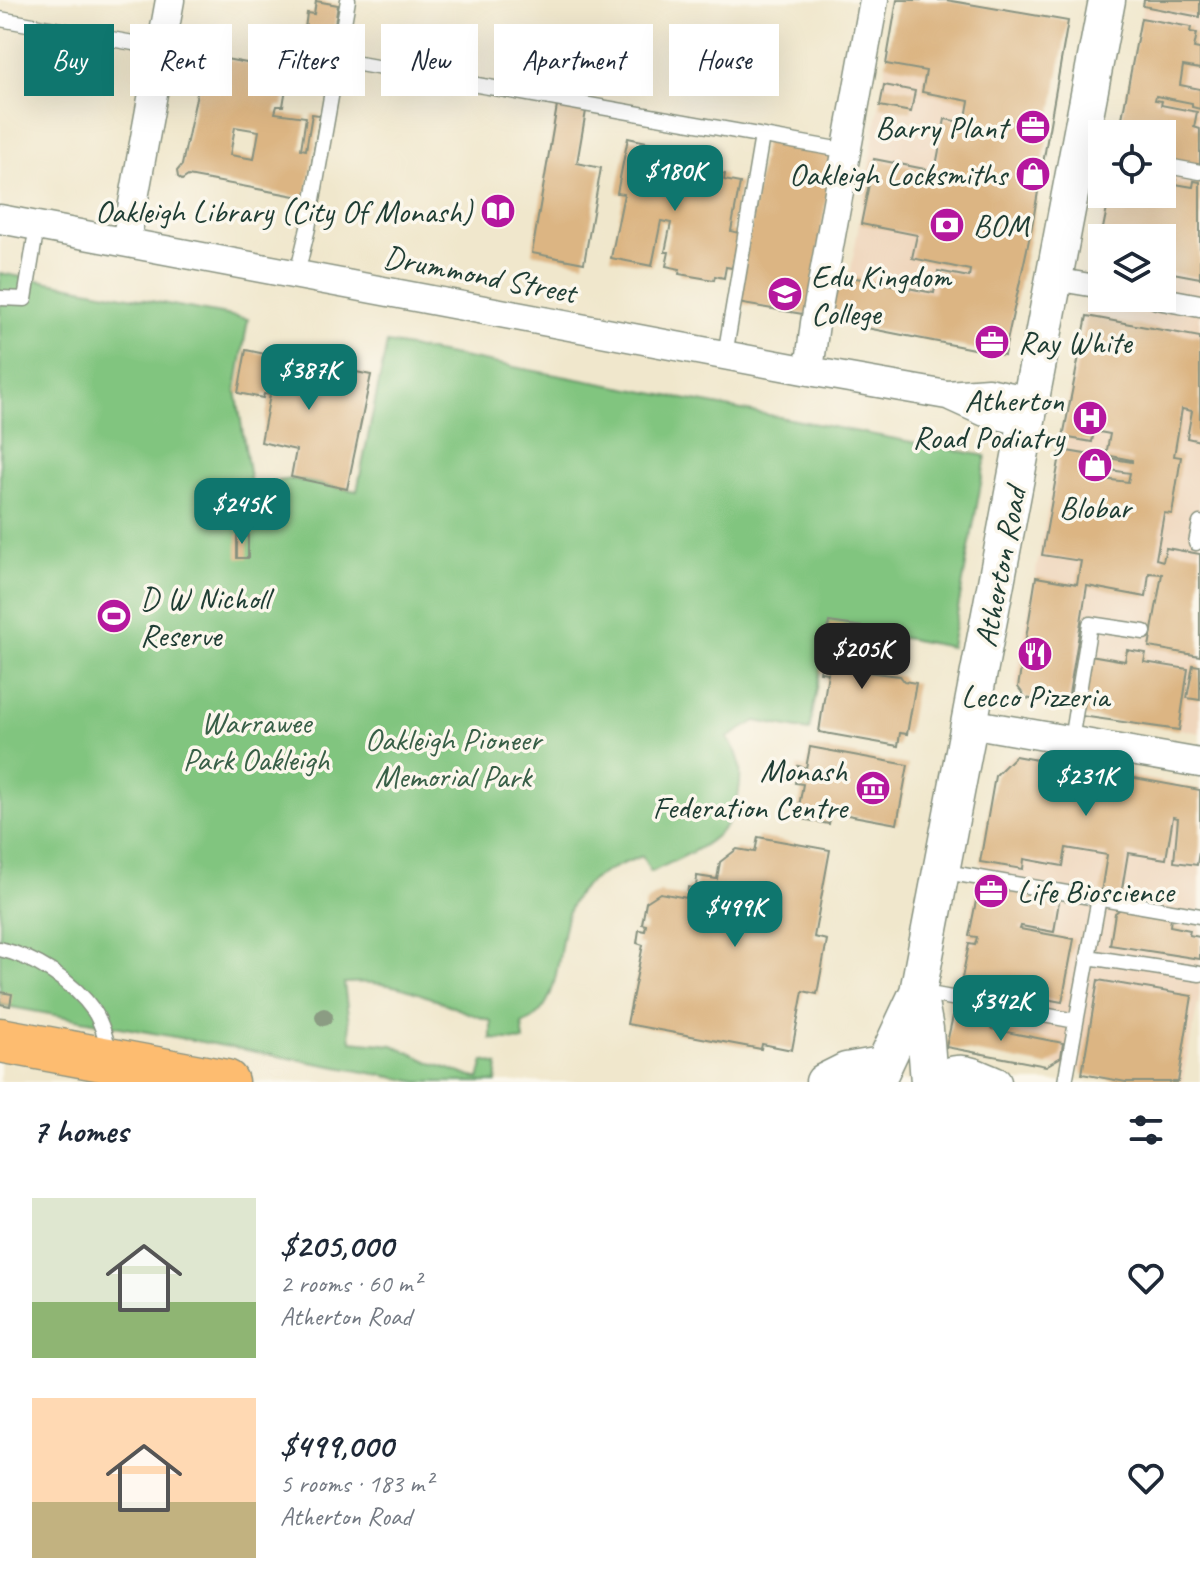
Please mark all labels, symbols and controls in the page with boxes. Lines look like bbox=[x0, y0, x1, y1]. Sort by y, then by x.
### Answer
chip: Buy bbox=[24, 24, 114, 96]
chip: Rent bbox=[130, 24, 232, 96]
chip: Filters bbox=[248, 24, 365, 96]
chip: New bbox=[381, 24, 478, 96]
chip: Apartment bbox=[494, 24, 653, 96]
chip: House bbox=[669, 24, 779, 96]
place label: Barry Plant bbox=[875, 107, 1011, 148]
office icon: Barry Plant bbox=[1014, 108, 1052, 146]
map controls bbox=[1088, 120, 1176, 312]
button: locate bbox=[1088, 120, 1176, 208]
pin: $180K bbox=[619, 145, 731, 213]
text: $180K bbox=[645, 154, 705, 187]
place label: Oakleigh Locksmiths bbox=[789, 154, 1009, 195]
shop icon: Oakleigh Locksmiths bbox=[1014, 155, 1052, 193]
place label: Oakleigh Library (City Of Monash) bbox=[95, 191, 473, 232]
library icon: Oakleigh Library (City Of Monash) bbox=[479, 192, 517, 230]
place label: BOM bbox=[973, 205, 1031, 246]
bank icon: BOM bbox=[928, 206, 966, 244]
button: layers bbox=[1088, 224, 1176, 312]
street label: Drummond Street bbox=[380, 236, 583, 314]
place label: Edu Kingdom College bbox=[811, 256, 953, 334]
school or university icon: Edu Kingdom College bbox=[766, 275, 804, 313]
place label: Ray White bbox=[1018, 322, 1134, 363]
office icon: Ray White bbox=[973, 323, 1011, 361]
pin: $387K bbox=[253, 344, 365, 412]
text: $387K bbox=[279, 353, 339, 386]
place label: Atherton Road Podiatry bbox=[913, 380, 1066, 458]
hospital icon: Atherton Road Podiatry bbox=[1071, 399, 1109, 437]
shop icon: Blobar bbox=[1076, 446, 1114, 484]
pin: $245K bbox=[186, 478, 298, 546]
street label: Atherton Road bbox=[965, 479, 1037, 650]
text: $245K bbox=[212, 487, 272, 520]
place label: Blobar bbox=[1059, 487, 1133, 528]
place label: D W Nicholl Reserve bbox=[140, 578, 275, 656]
sports icon: D W Nicholl Reserve bbox=[95, 597, 133, 635]
pin: $205K bbox=[806, 623, 918, 691]
text: $205K bbox=[832, 632, 892, 665]
restaurant icon: Lecco Pizzeria bbox=[1016, 635, 1054, 673]
place label: Lecco Pizzeria bbox=[961, 676, 1112, 717]
park label: Warrawee Park Oakleigh bbox=[183, 702, 330, 780]
park label: Oakleigh Pioneer Memorial Park bbox=[365, 719, 544, 797]
place label: Monash Federation Centre bbox=[653, 750, 850, 828]
pin: $231K bbox=[1030, 750, 1142, 818]
text: $231K bbox=[1056, 759, 1116, 792]
museum icon: Monash Federation Centre bbox=[854, 769, 892, 807]
place label: Life Bioscience bbox=[1017, 871, 1176, 912]
office icon: Life Bioscience bbox=[972, 872, 1010, 910]
pin: $499K bbox=[679, 881, 791, 949]
text: $499K bbox=[705, 890, 765, 923]
pin: $342K bbox=[945, 975, 1057, 1043]
text: $342K bbox=[971, 984, 1031, 1017]
icon: filters bbox=[1124, 1108, 1168, 1152]
text: 7 homes bbox=[32, 1109, 128, 1152]
text: $205,000 bbox=[280, 1224, 393, 1267]
icon: home bbox=[96, 1230, 192, 1326]
icon: heart bbox=[1124, 1256, 1168, 1300]
text: 2 rooms · 60 m² bbox=[280, 1267, 421, 1300]
text: Atherton Road bbox=[280, 1300, 412, 1333]
text: $499,000 bbox=[280, 1424, 393, 1467]
icon: home bbox=[96, 1430, 192, 1526]
icon: heart bbox=[1124, 1456, 1168, 1500]
text: 5 rooms · 183 m² bbox=[280, 1467, 432, 1500]
text: Atherton Road bbox=[280, 1500, 412, 1533]

